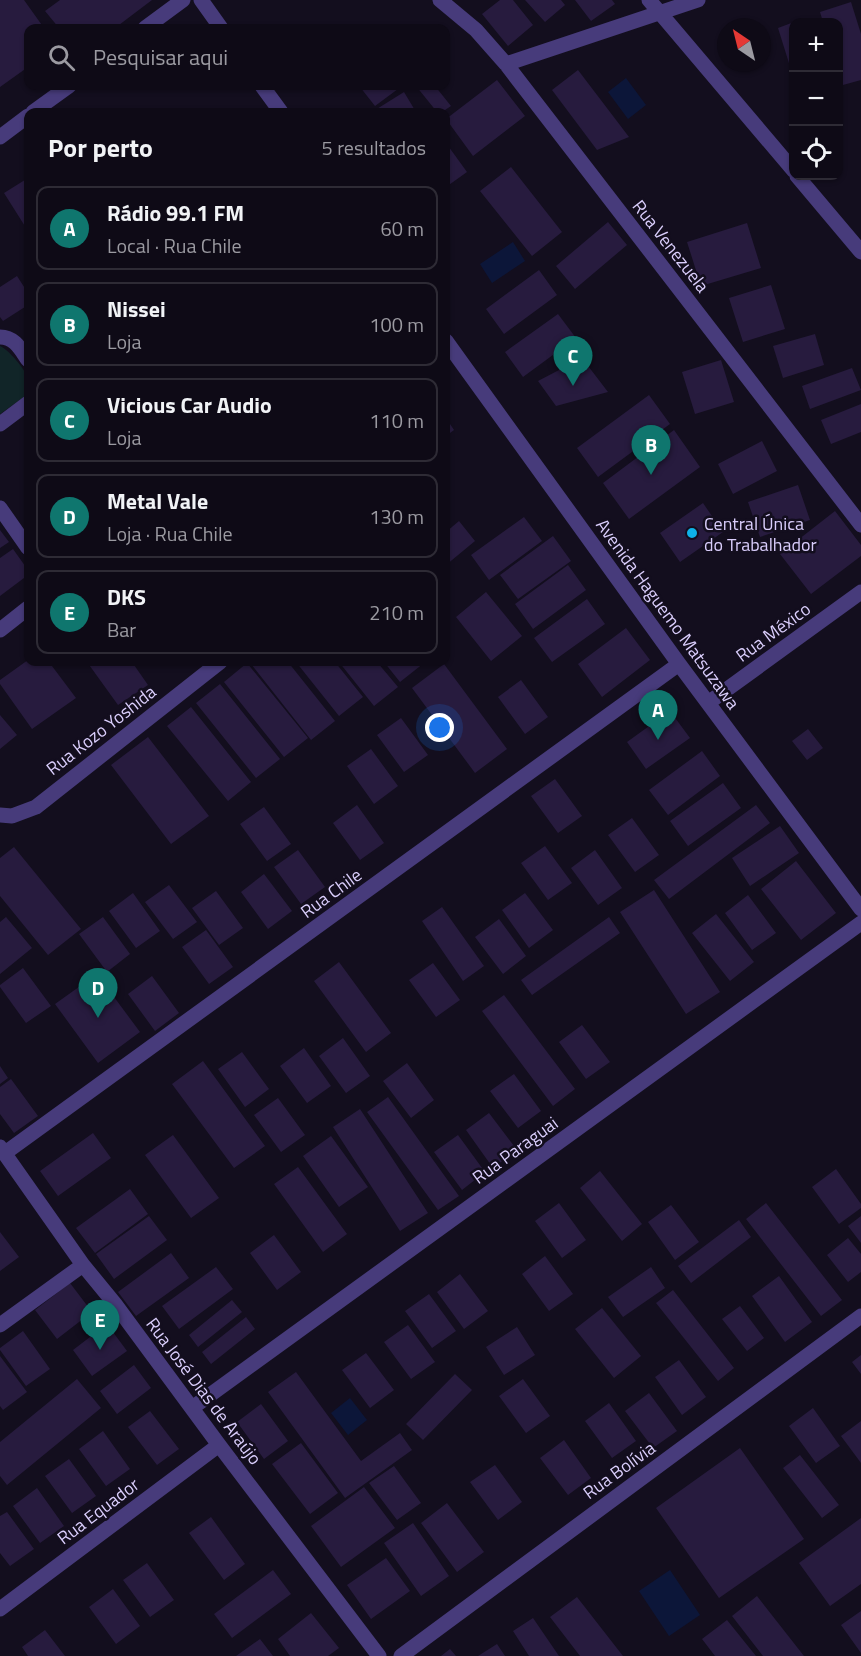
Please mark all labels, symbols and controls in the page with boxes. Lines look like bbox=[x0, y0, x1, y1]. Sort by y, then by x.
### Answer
north arrow bbox=[717, 18, 771, 72]
map controls bbox=[789, 18, 843, 180]
button: + bbox=[789, 18, 843, 72]
search box bbox=[24, 24, 450, 90]
text: Pesquisar aqui bbox=[93, 40, 228, 74]
icon: search bbox=[45, 41, 78, 74]
button: − bbox=[789, 72, 843, 126]
button: locate bbox=[789, 126, 843, 180]
text: Por perto bbox=[48, 128, 153, 167]
text: 5 resultados bbox=[322, 132, 426, 163]
street label: Rua Venezuela bbox=[626, 194, 716, 298]
text: Rádio 99.1 FM bbox=[107, 196, 244, 230]
text: A bbox=[63, 213, 76, 244]
text: 60 m bbox=[380, 213, 424, 244]
text: Local · Rua Chile bbox=[107, 230, 242, 261]
text: Nissei bbox=[107, 292, 166, 326]
text: B bbox=[63, 309, 76, 340]
text: 100 m bbox=[369, 309, 424, 340]
text: Loja bbox=[107, 326, 141, 357]
pin: C bbox=[554, 336, 592, 386]
text: Vicious Car Audio bbox=[107, 388, 272, 422]
text: C bbox=[64, 405, 75, 436]
text: 110 m bbox=[369, 405, 424, 436]
text: Loja bbox=[107, 422, 141, 453]
pin: B bbox=[632, 426, 670, 475]
text: Metal Vale bbox=[107, 484, 208, 518]
text: D bbox=[63, 501, 76, 532]
text: 130 m bbox=[369, 501, 424, 532]
place label: Central Única do Trabalhador bbox=[704, 510, 817, 558]
street label: Avenida Haguemo Matsuzawa bbox=[592, 515, 744, 713]
text: Loja · Rua Chile bbox=[107, 518, 233, 549]
marker: Central Única do Trabalhador bbox=[685, 526, 699, 540]
text: DKS bbox=[107, 580, 146, 614]
street label: Rua México bbox=[730, 596, 816, 668]
text: E bbox=[64, 597, 75, 628]
text: 210 m bbox=[369, 597, 424, 628]
text: Bar bbox=[107, 614, 136, 645]
street label: Rua Kozo Yoshida bbox=[40, 678, 162, 782]
pin: A bbox=[638, 690, 678, 740]
your location bbox=[425, 713, 454, 742]
street label: Rua Chile bbox=[295, 861, 367, 925]
pin: D bbox=[78, 968, 118, 1018]
street label: Rua Paraguai bbox=[467, 1110, 563, 1190]
pin: E bbox=[80, 1300, 120, 1350]
street label: Rua José Dias de Araújo bbox=[140, 1312, 268, 1470]
street label: Rua Bolívia bbox=[577, 1434, 661, 1506]
street label: Rua Equador bbox=[51, 1471, 145, 1551]

